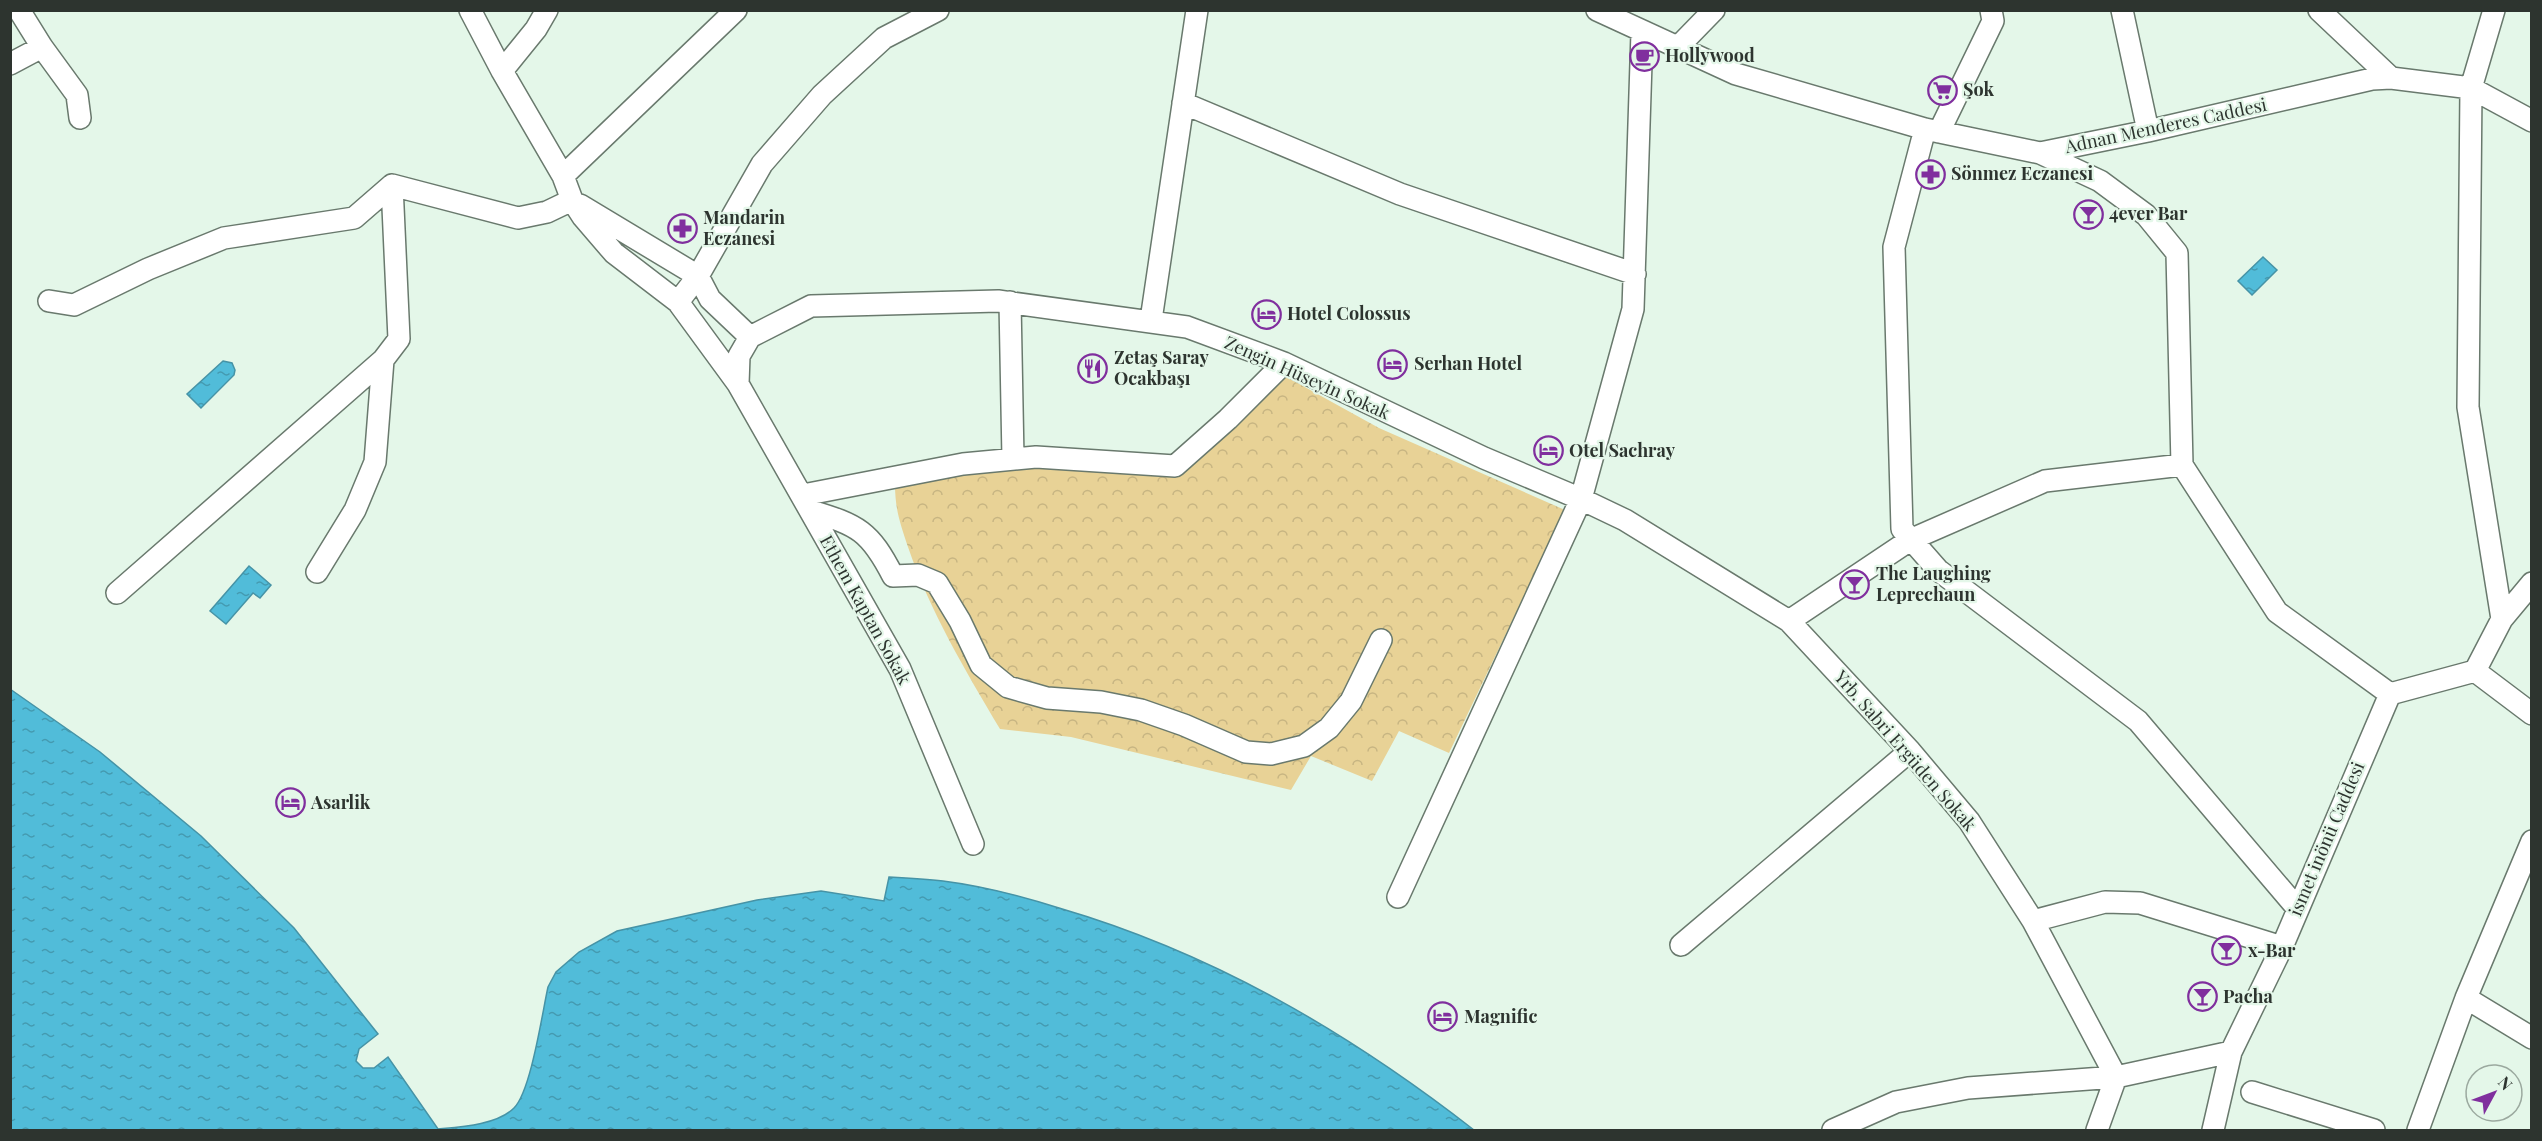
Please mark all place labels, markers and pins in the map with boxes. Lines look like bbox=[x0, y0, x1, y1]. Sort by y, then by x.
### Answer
cafe icon: Hollywood bbox=[1628, 40, 1660, 72]
place label: Hollywood bbox=[1665, 43, 1755, 67]
supermarket icon: Şok bbox=[1926, 74, 1958, 106]
place label: Şok bbox=[1963, 77, 1995, 101]
pharmacy icon: Sönmez Eczanesi bbox=[1914, 158, 1946, 190]
place label: Sönmez Eczanesi bbox=[1951, 161, 2093, 185]
bar icon: 4ever Bar bbox=[2072, 198, 2104, 230]
place label: 4ever Bar bbox=[2109, 201, 2188, 225]
place label: Mandarin Eczanesi bbox=[703, 205, 785, 250]
pharmacy icon: Mandarin Eczanesi bbox=[666, 212, 698, 244]
hotel icon: Hotel Colossus bbox=[1250, 298, 1282, 330]
place label: Hotel Colossus bbox=[1287, 301, 1410, 325]
place label: Zetaş Saray Ocakbaşı bbox=[1114, 345, 1209, 390]
hotel icon: Serhan Hotel bbox=[1377, 348, 1409, 380]
place label: Serhan Hotel bbox=[1414, 351, 1522, 375]
restaurant icon: Zetaş Saray Ocakbaşı bbox=[1077, 352, 1109, 384]
hotel icon: Otel Sachray bbox=[1532, 435, 1564, 467]
place label: Otel Sachray bbox=[1569, 438, 1676, 462]
place label: The Laughing Leprechaun bbox=[1876, 561, 1991, 606]
bar icon: The Laughing Leprechaun bbox=[1839, 568, 1871, 600]
hotel icon: Asarlik bbox=[274, 787, 306, 819]
place label: Asarlik bbox=[310, 790, 371, 814]
bar icon: x-Bar bbox=[2211, 935, 2243, 967]
place label: x-Bar bbox=[2248, 938, 2296, 962]
bar icon: Pacha bbox=[2186, 981, 2218, 1013]
place label: Pacha bbox=[2223, 984, 2274, 1008]
hotel icon: Magnific bbox=[1427, 1001, 1459, 1033]
place label: Magnific bbox=[1464, 1004, 1537, 1028]

